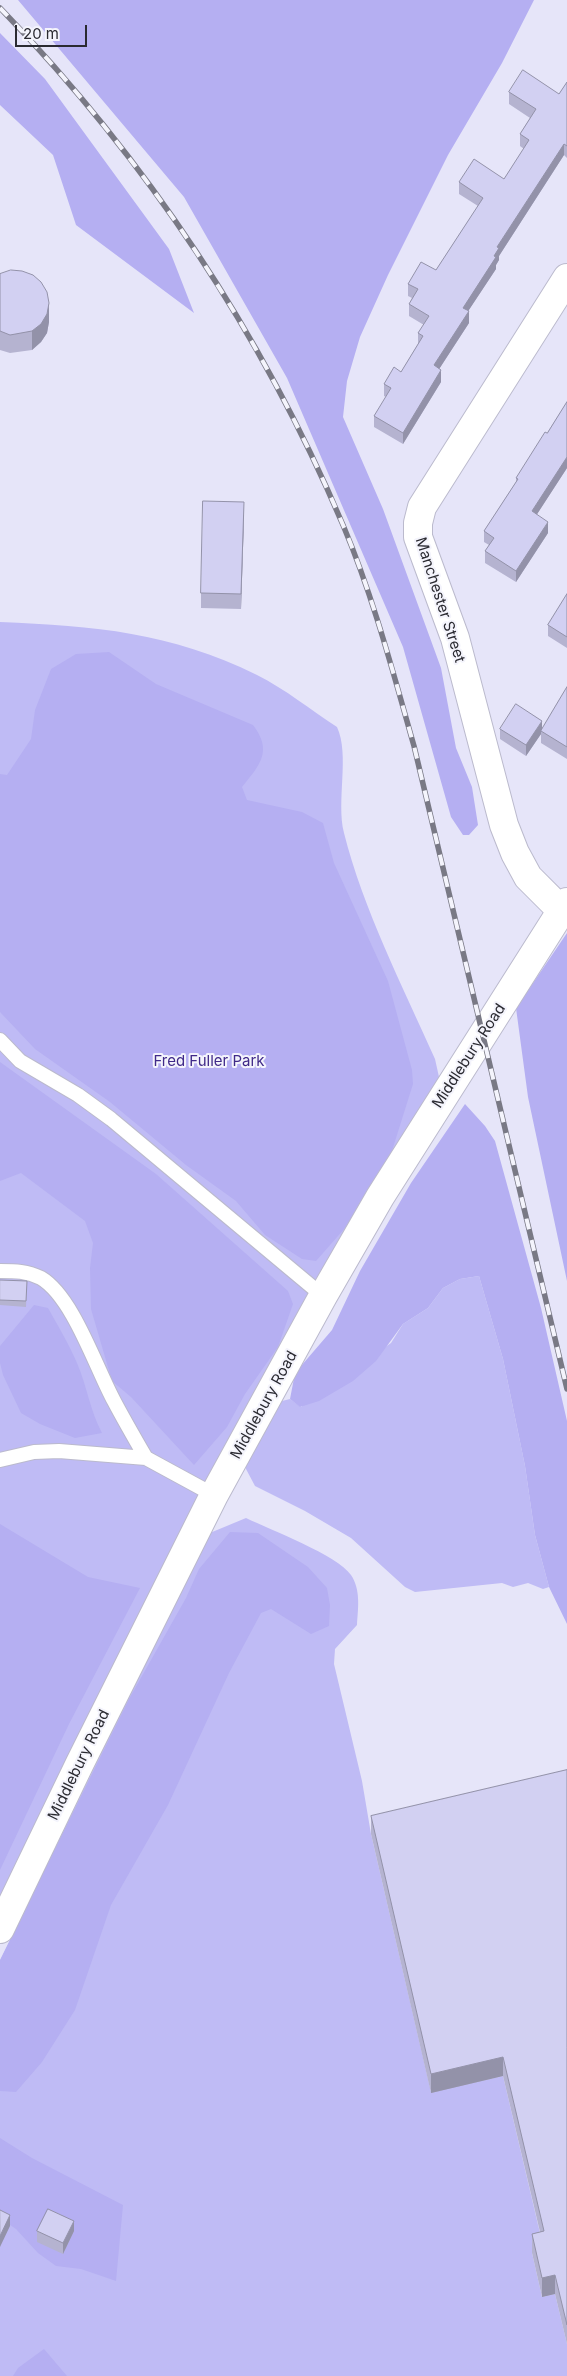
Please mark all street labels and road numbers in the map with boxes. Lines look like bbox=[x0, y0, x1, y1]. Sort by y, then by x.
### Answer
street label: Manchester Street bbox=[411, 535, 469, 665]
street label: Middlebury Road bbox=[429, 1000, 509, 1112]
street label: Middlebury Road bbox=[227, 1348, 301, 1462]
street label: Middlebury Road bbox=[44, 1707, 114, 1823]

